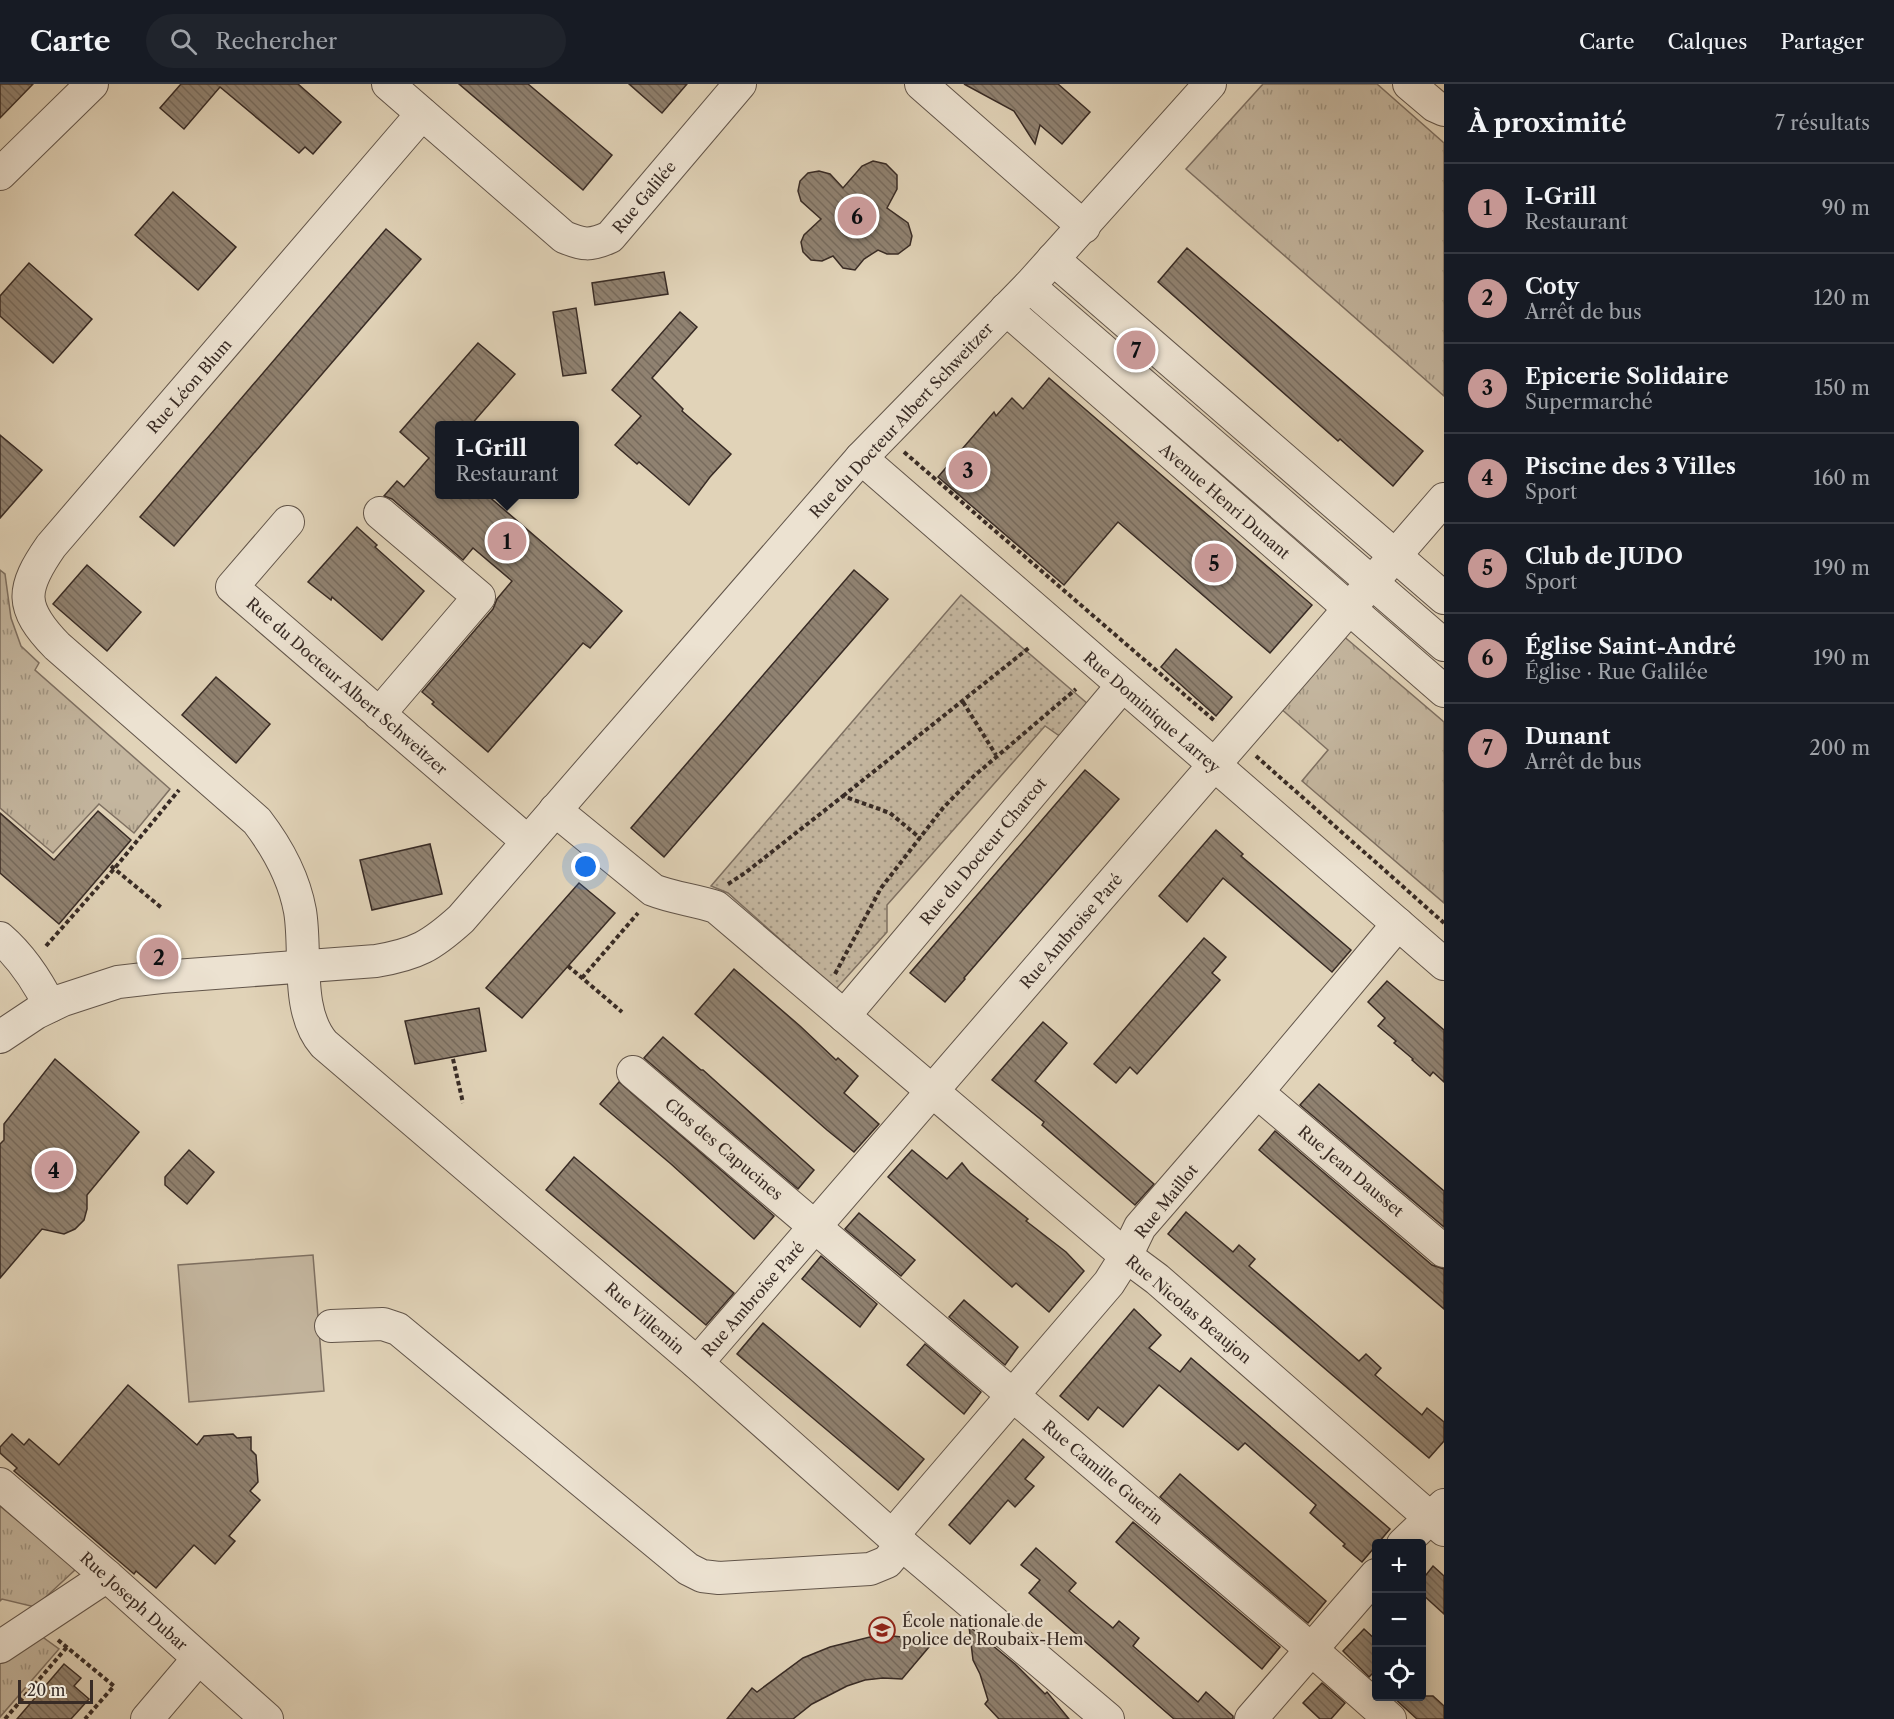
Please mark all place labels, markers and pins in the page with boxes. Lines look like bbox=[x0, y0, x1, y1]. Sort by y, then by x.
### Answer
pin: 6 bbox=[838, 194, 876, 238]
pin: 7 bbox=[1116, 328, 1156, 372]
pin: 3 bbox=[948, 448, 988, 492]
pin: 1 bbox=[488, 518, 526, 564]
pin: 5 bbox=[1194, 540, 1234, 586]
pin: 2 bbox=[140, 934, 178, 980]
pin: 4 bbox=[34, 1148, 74, 1192]
place label: École nationale de police de Roubaix-Hem bbox=[902, 1611, 1083, 1649]
school or university icon: École nationale de police de Roubaix-Hem bbox=[867, 1615, 897, 1645]

